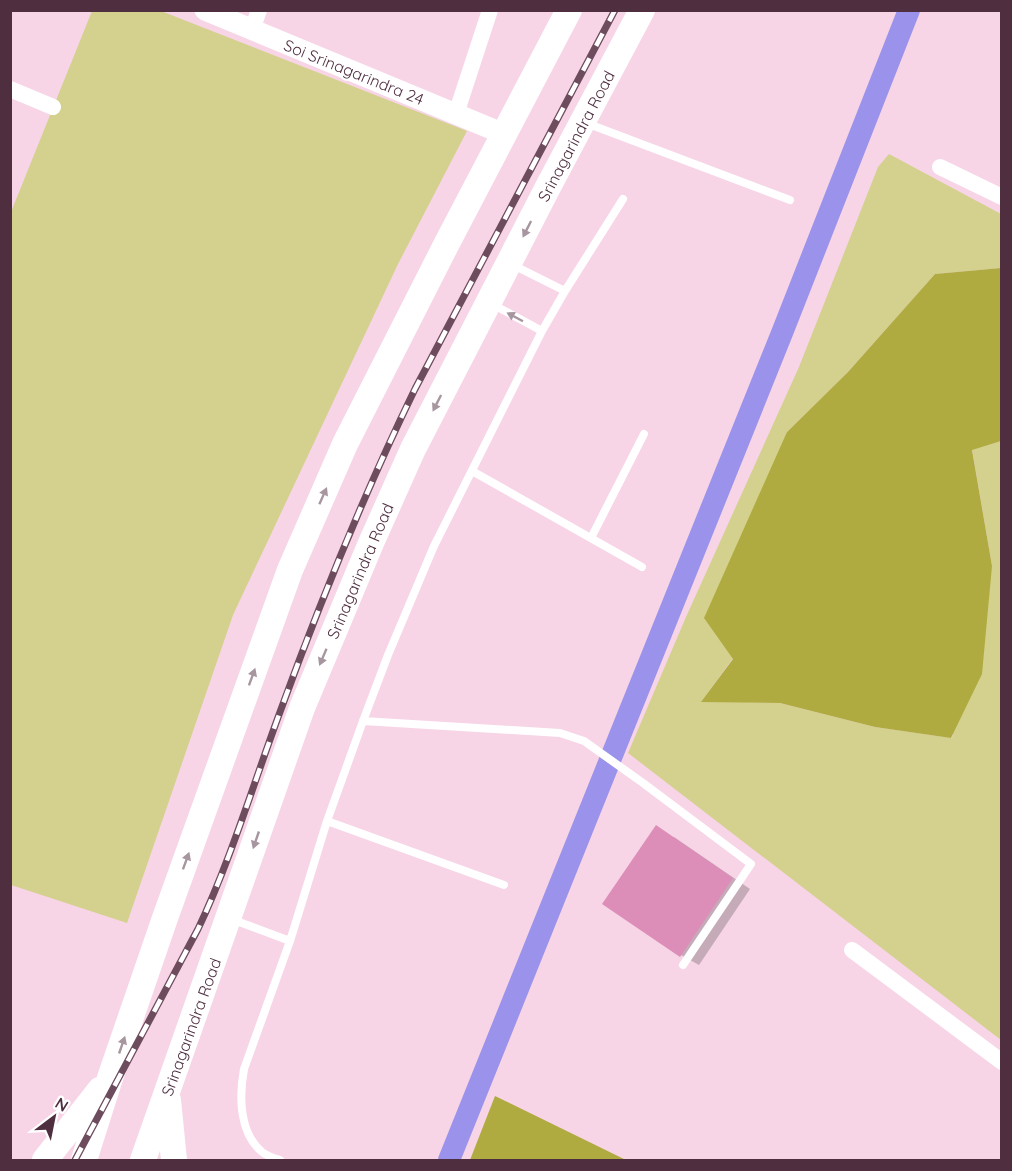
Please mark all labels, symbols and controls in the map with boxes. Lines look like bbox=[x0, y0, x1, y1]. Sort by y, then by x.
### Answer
street label: Soi Srinagarindra 24 bbox=[281, 35, 427, 109]
street label: Srinagarindra Road bbox=[533, 67, 619, 205]
one-way arrow bbox=[522, 221, 531, 238]
one-way arrow bbox=[507, 312, 524, 322]
one-way arrow bbox=[432, 394, 442, 411]
one-way arrow bbox=[319, 487, 328, 505]
street label: Srinagarindra Road bbox=[322, 500, 398, 642]
one-way arrow bbox=[318, 649, 328, 667]
one-way arrow bbox=[247, 668, 257, 686]
one-way arrow bbox=[251, 831, 261, 849]
one-way arrow bbox=[182, 852, 191, 870]
street label: Srinagarindra Road bbox=[157, 955, 225, 1099]
one-way arrow bbox=[117, 1036, 127, 1054]
north arrow bbox=[24, 1087, 84, 1147]
text: N bbox=[52, 1093, 72, 1116]

